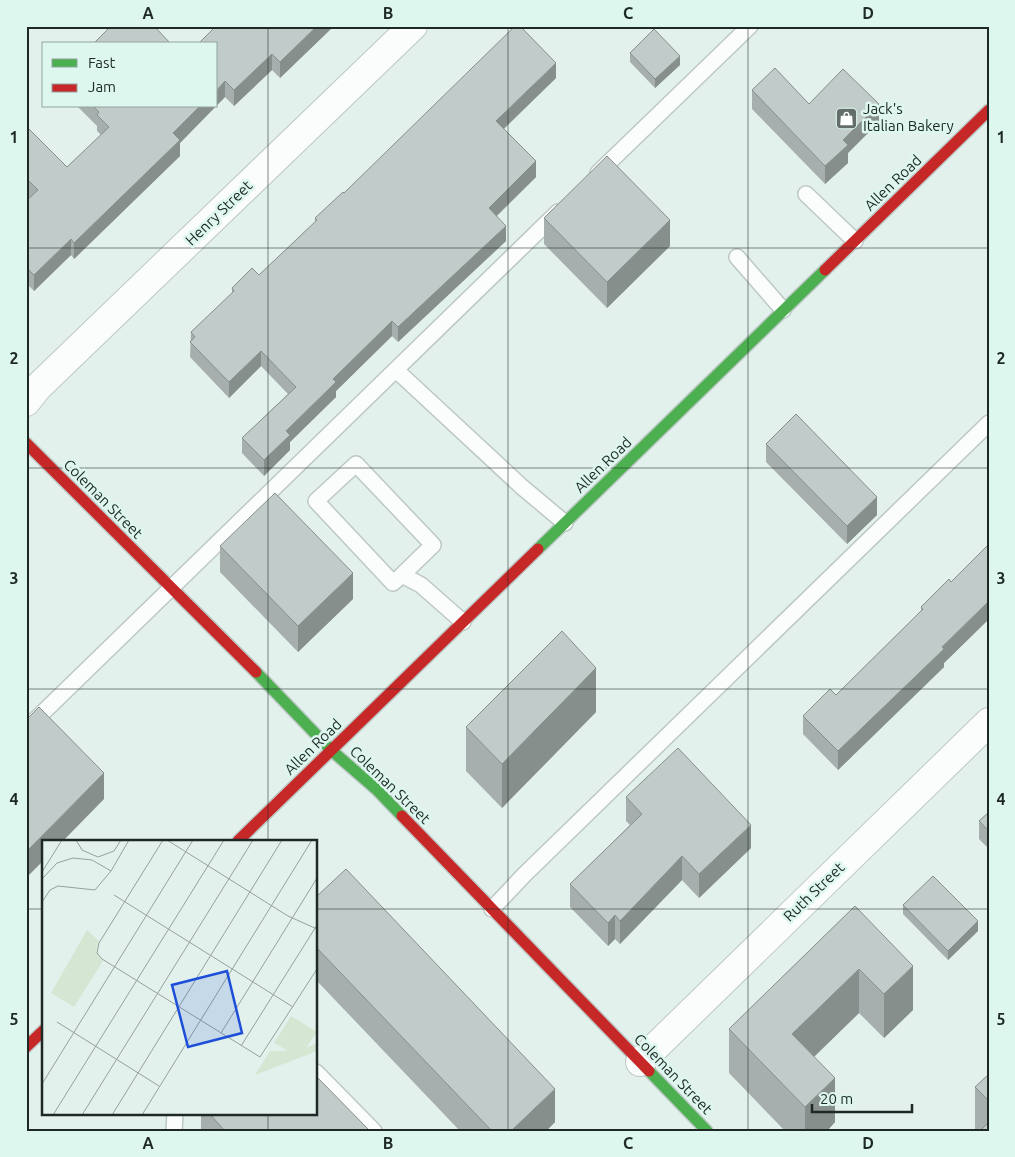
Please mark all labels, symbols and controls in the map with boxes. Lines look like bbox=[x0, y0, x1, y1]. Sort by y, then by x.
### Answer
text: A bbox=[142, 4, 154, 22]
text: B bbox=[383, 4, 393, 22]
text: C bbox=[623, 4, 633, 22]
text: D bbox=[862, 4, 874, 22]
legend bbox=[42, 42, 218, 108]
text: Fast bbox=[88, 54, 116, 71]
text: Jam bbox=[88, 78, 116, 95]
place label: Jack's Italian Bakery bbox=[863, 100, 954, 134]
shop icon: Jack's Italian Bakery bbox=[835, 106, 859, 130]
text: 1 bbox=[9, 128, 19, 146]
text: 1 bbox=[996, 128, 1006, 146]
street label: Allen Road bbox=[861, 151, 925, 214]
street label: Henry Street bbox=[182, 177, 256, 249]
text: 2 bbox=[9, 349, 19, 367]
text: 2 bbox=[996, 349, 1006, 367]
street label: Allen Road bbox=[571, 433, 635, 496]
street label: Coleman Street bbox=[60, 456, 146, 542]
text: 3 bbox=[9, 569, 19, 587]
text: 3 bbox=[996, 569, 1006, 587]
street label: Allen Road bbox=[281, 715, 345, 778]
street label: Coleman Street bbox=[347, 742, 434, 827]
text: 4 bbox=[9, 790, 19, 808]
text: 4 bbox=[996, 790, 1006, 808]
inset map bbox=[42, 840, 318, 1114]
street label: Ruth Street bbox=[780, 858, 848, 925]
text: 5 bbox=[9, 1010, 19, 1028]
text: 5 bbox=[996, 1010, 1006, 1028]
street label: Coleman Street bbox=[631, 1030, 716, 1117]
scale bar bbox=[812, 1082, 912, 1114]
text: 20 m bbox=[820, 1090, 853, 1107]
text: A bbox=[142, 1134, 154, 1152]
text: B bbox=[383, 1134, 393, 1152]
text: C bbox=[623, 1134, 633, 1152]
text: D bbox=[862, 1134, 874, 1152]

